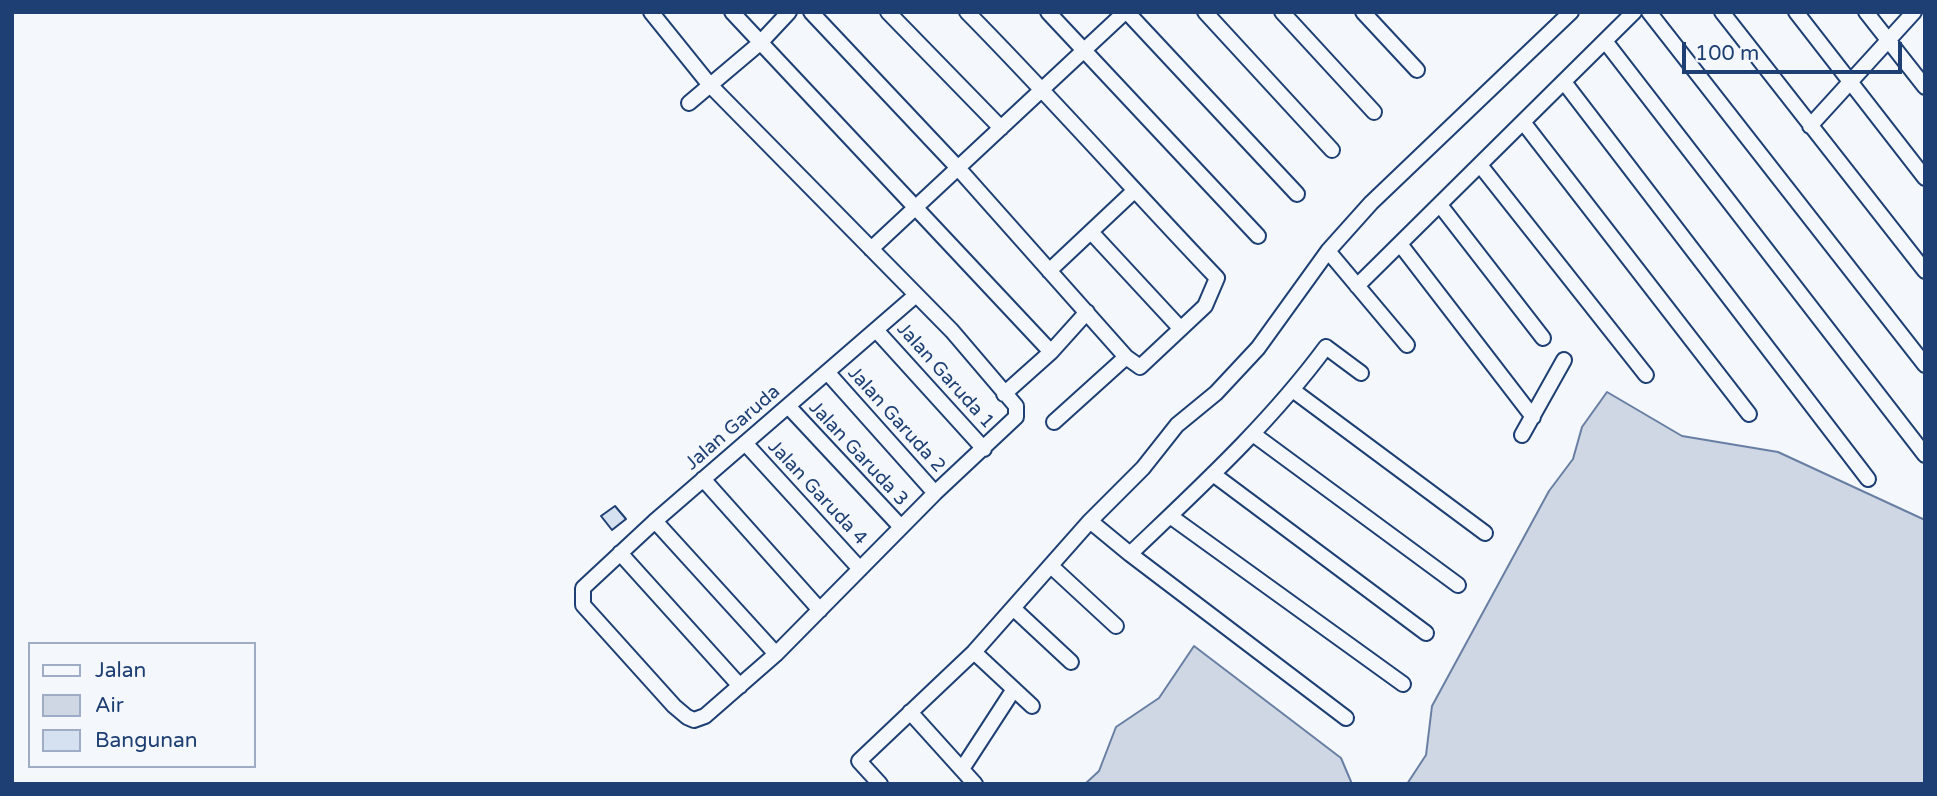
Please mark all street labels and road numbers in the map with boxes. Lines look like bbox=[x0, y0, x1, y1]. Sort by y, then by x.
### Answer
street label: Jalan Garuda 1 bbox=[891, 318, 999, 434]
street label: Jalan Garuda 2 bbox=[842, 362, 950, 478]
street label: Jalan Garuda bbox=[681, 381, 785, 475]
street label: Jalan Garuda 3 bbox=[804, 397, 912, 511]
street label: Jalan Garuda 4 bbox=[763, 436, 871, 550]

